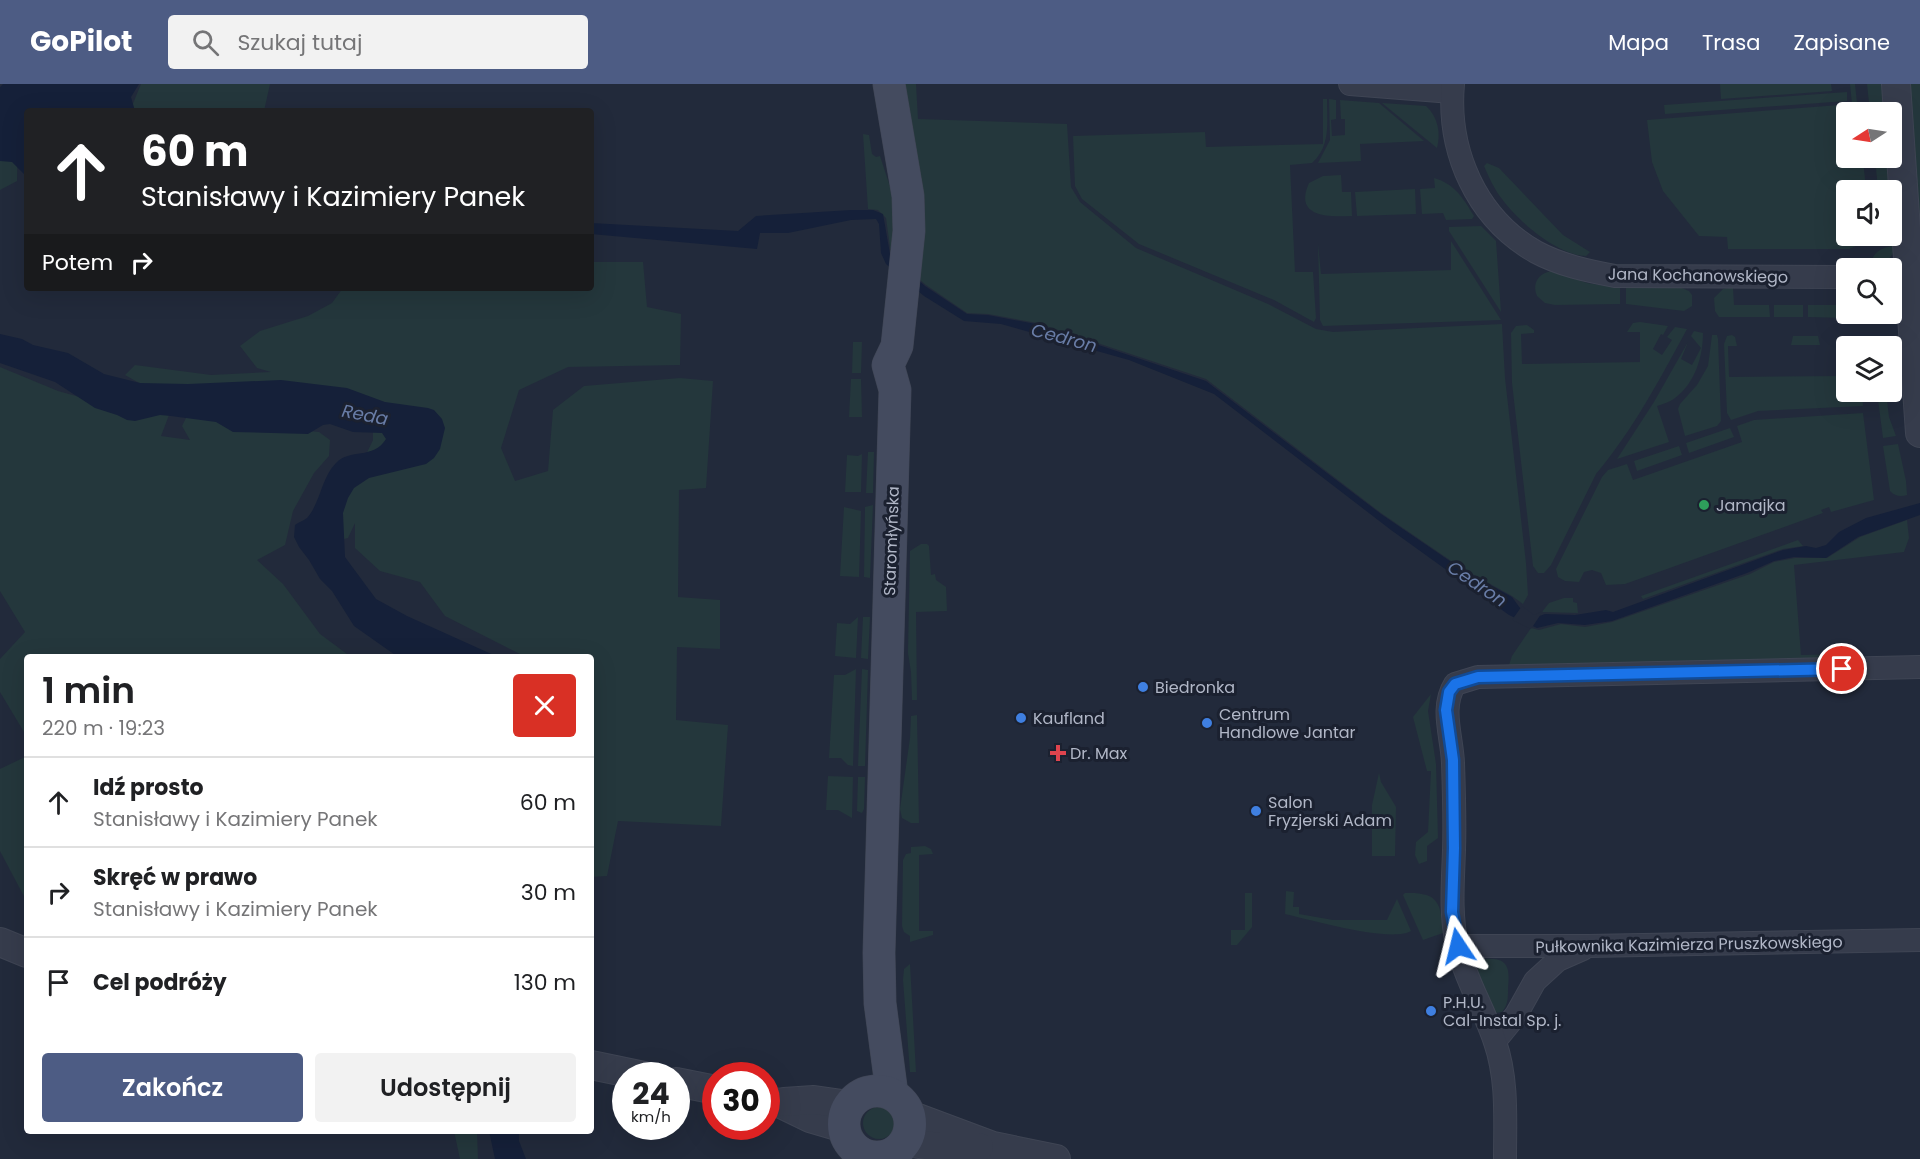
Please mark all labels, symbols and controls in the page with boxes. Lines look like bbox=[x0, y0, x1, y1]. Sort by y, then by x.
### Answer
search box bbox=[168, 15, 588, 69]
text: GoPilot bbox=[30, 22, 132, 61]
icon: search bbox=[189, 26, 222, 59]
text: Szukaj tutaj bbox=[237, 27, 362, 58]
text: Mapa bbox=[1608, 28, 1669, 57]
text: Trasa bbox=[1702, 28, 1760, 57]
text: Zapisane bbox=[1793, 28, 1890, 57]
north arrow bbox=[1836, 102, 1902, 168]
map controls bbox=[1836, 102, 1902, 402]
text: 60 m bbox=[141, 122, 249, 181]
icon: ahead bbox=[42, 132, 120, 210]
text: Stanisławy i Kazimiery Panek bbox=[141, 178, 525, 215]
button: sound bbox=[1836, 180, 1902, 246]
icon: right bbox=[125, 246, 158, 279]
text: Potem bbox=[42, 247, 113, 278]
button: search bbox=[1836, 258, 1902, 324]
street label: Jana Kochanowskiego bbox=[1608, 262, 1788, 289]
water label: Cedron bbox=[1029, 317, 1100, 358]
button: layers bbox=[1836, 336, 1902, 402]
water label: Reda bbox=[340, 398, 390, 431]
street label: Staromłyńska bbox=[878, 486, 905, 596]
place label: Jamajka bbox=[1716, 494, 1786, 517]
marker: Jamajka bbox=[1697, 498, 1711, 512]
water label: Cedron bbox=[1443, 554, 1512, 613]
pin bbox=[1816, 643, 1867, 694]
icon: arrive bbox=[1825, 652, 1858, 685]
text: 1 min bbox=[42, 665, 135, 716]
button: close bbox=[513, 674, 576, 737]
place label: Biedronka bbox=[1155, 676, 1235, 699]
marker: Biedronka bbox=[1136, 680, 1150, 694]
place label: Centrum Handlowe Jantar bbox=[1219, 703, 1356, 744]
place label: Kaufland bbox=[1033, 707, 1105, 730]
marker: Kaufland bbox=[1014, 711, 1028, 725]
text: 220 m · 19:23 bbox=[42, 714, 165, 742]
marker: Centrum Handlowe Jantar bbox=[1200, 716, 1214, 730]
place label: Dr. Max bbox=[1070, 742, 1128, 765]
marker: Dr. Max bbox=[1051, 746, 1065, 760]
text: Idź prosto bbox=[93, 772, 204, 803]
icon: ahead bbox=[42, 786, 75, 819]
text: 60 m bbox=[520, 787, 576, 818]
place label: Salon Fryzjerski Adam bbox=[1268, 791, 1392, 832]
marker: Salon Fryzjerski Adam bbox=[1249, 804, 1263, 818]
text: Stanisławy i Kazimiery Panek bbox=[93, 805, 378, 833]
text: Skręć w prawo bbox=[93, 862, 257, 893]
icon: right bbox=[42, 876, 75, 909]
text: 30 m bbox=[521, 877, 576, 908]
text: Stanisławy i Kazimiery Panek bbox=[93, 895, 378, 923]
position arrow bbox=[1426, 914, 1490, 978]
street label: Pułkownika Kazimierza Pruszkowskiego bbox=[1535, 930, 1843, 959]
icon: arrive bbox=[42, 966, 75, 999]
text: Cel podróży bbox=[93, 967, 227, 998]
text: 130 m bbox=[514, 967, 576, 998]
place label: P.H.U. Cal-Instal Sp. j. bbox=[1443, 991, 1561, 1032]
marker: P.H.U. Cal-Instal Sp. j. bbox=[1424, 1004, 1438, 1018]
button: Zakończ bbox=[42, 1053, 303, 1122]
button: Udostępnij bbox=[315, 1053, 576, 1122]
speed limit sign: 30 bbox=[702, 1062, 780, 1140]
text: 24 bbox=[632, 1072, 670, 1115]
text: km/h bbox=[631, 1106, 671, 1127]

